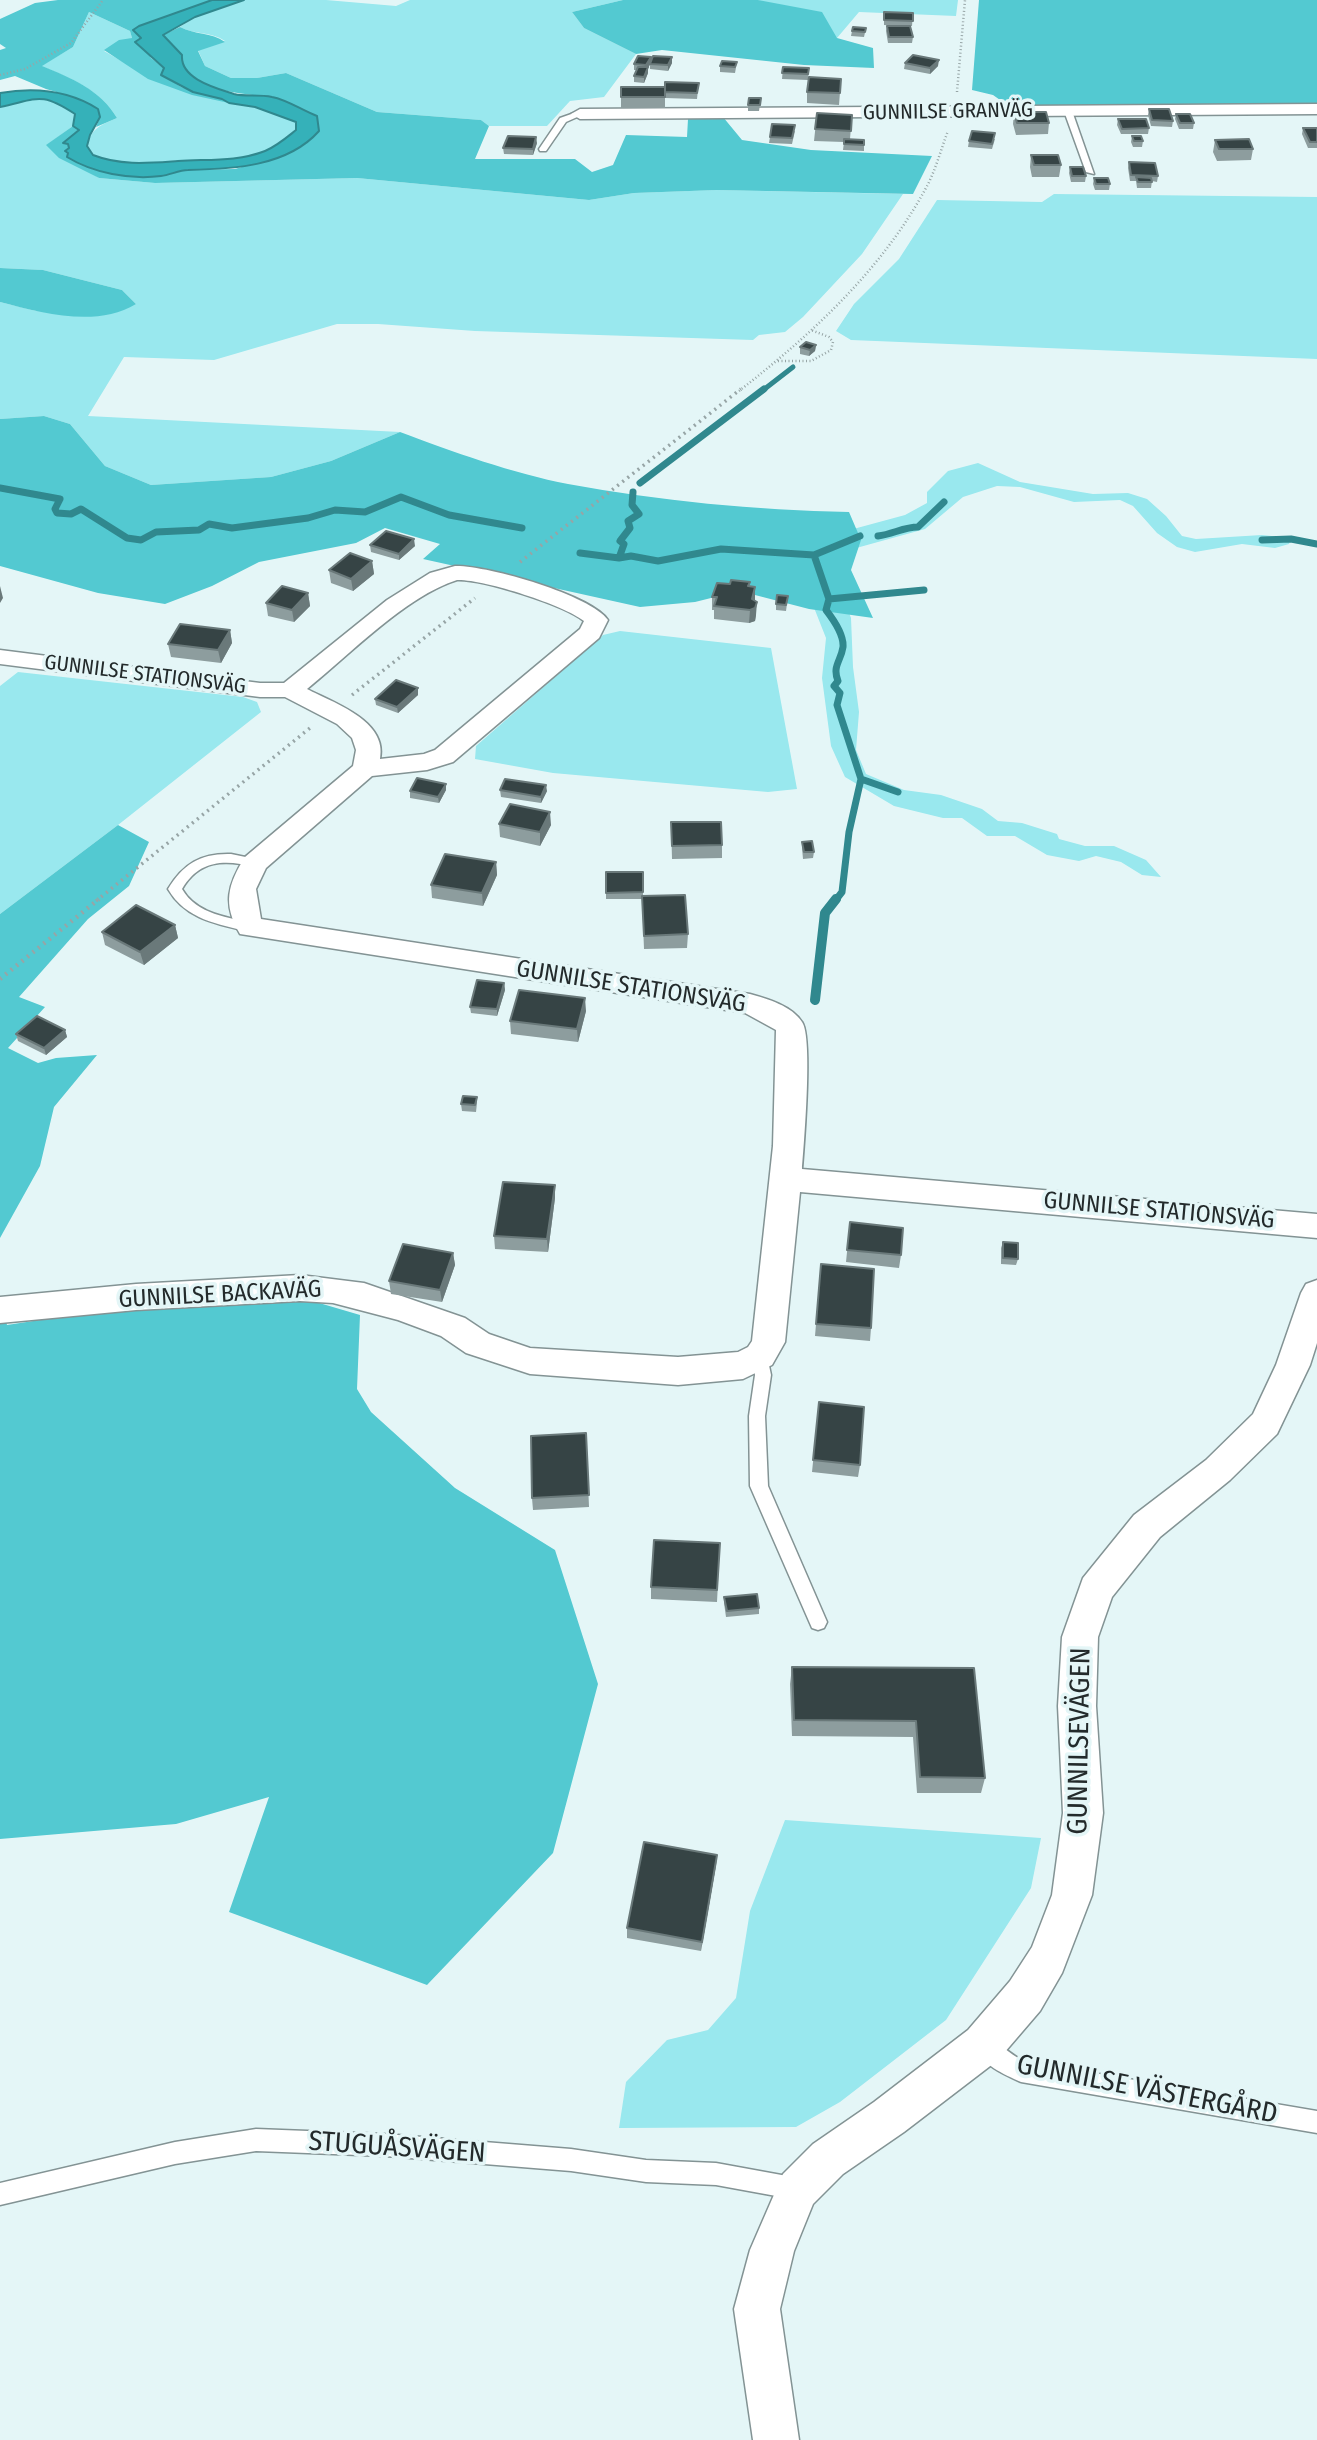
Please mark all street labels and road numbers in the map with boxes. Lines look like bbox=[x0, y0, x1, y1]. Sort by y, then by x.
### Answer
street label: GUNNILSE GRANVÄG bbox=[863, 98, 1033, 126]
street label: GUNNILSE STATIONSVÄG bbox=[43, 650, 247, 700]
street label: GUNNILSE STATIONSVÄG bbox=[514, 955, 748, 1019]
street label: GUNNILSE STATIONSVÄG bbox=[1042, 1187, 1276, 1235]
street label: GUNNILSE BACKAVÄG bbox=[118, 1275, 322, 1315]
street label: GUNNILSEVÄGEN bbox=[1062, 1647, 1098, 1835]
street label: GUNNILSE VÄSTERGÅRD bbox=[1014, 2048, 1280, 2132]
street label: STUGUÅSVÄGEN bbox=[307, 2125, 487, 2171]

